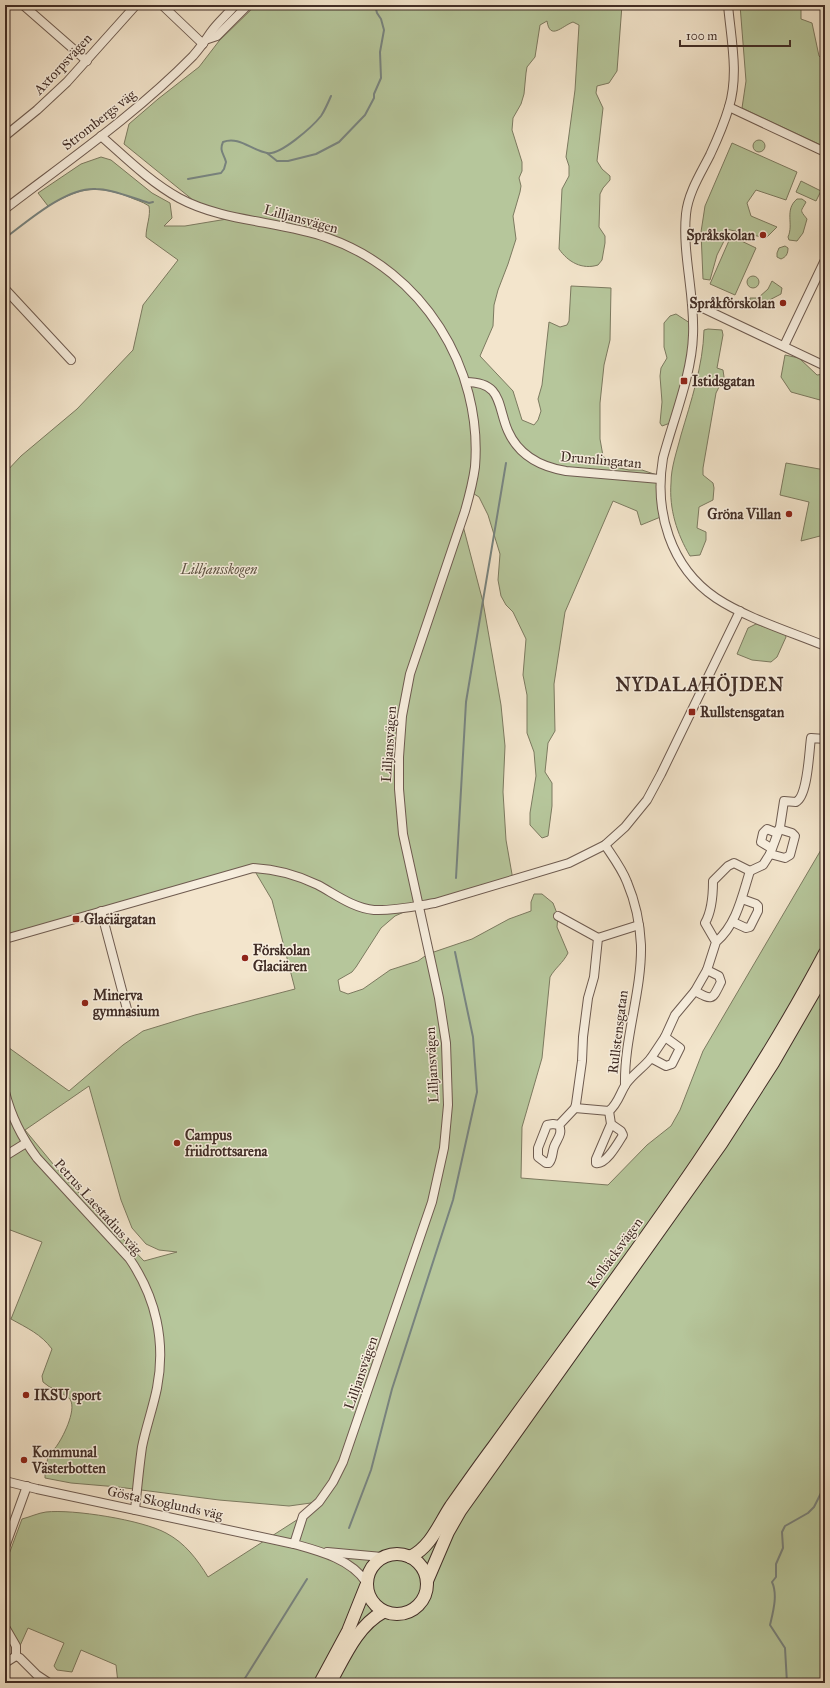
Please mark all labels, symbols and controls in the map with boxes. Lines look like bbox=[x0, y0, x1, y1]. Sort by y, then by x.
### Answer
scale bar bbox=[680, 22, 790, 48]
text: 100 m bbox=[686, 29, 717, 43]
street label: Axtorpsvägen bbox=[30, 30, 96, 99]
street label: Strombergs väg bbox=[59, 86, 140, 154]
street label: Lilljansvägen bbox=[262, 201, 340, 237]
place label: Språkskolan bbox=[687, 227, 755, 245]
marker: Språkskolan bbox=[758, 230, 768, 240]
place label: Språkförskolan bbox=[690, 295, 775, 313]
marker: Språkförskolan bbox=[778, 298, 788, 308]
place label: Istidsgatan bbox=[692, 373, 755, 391]
marker: Istidsgatan bbox=[679, 376, 689, 386]
street label: Drumlingatan bbox=[560, 448, 643, 472]
place label: Gröna Villan bbox=[707, 506, 781, 523]
marker: Gröna Villan bbox=[784, 509, 794, 519]
park label: Lilljansskogen bbox=[180, 561, 258, 578]
district label: NYDALAHÖJDEN bbox=[615, 673, 785, 697]
place label: Rullstensgatan bbox=[700, 704, 785, 722]
street label: Lilljansvägen bbox=[378, 705, 400, 783]
marker: Rullstensgatan bbox=[687, 707, 697, 717]
place label: Glaciärgatan bbox=[84, 911, 156, 929]
marker: Glaciärgatan bbox=[71, 914, 81, 924]
place label: Förskolan Glaciären bbox=[253, 942, 311, 975]
marker: Förskolan Glaciären bbox=[240, 953, 250, 963]
place label: Minerva gymnasium bbox=[93, 987, 160, 1021]
street label: Rullstensgatan bbox=[604, 989, 632, 1075]
marker: Minerva gymnasium bbox=[80, 998, 90, 1008]
street label: Lilljansvägen bbox=[421, 1026, 442, 1104]
place label: Campus friidrottsarena bbox=[184, 1127, 268, 1160]
marker: Campus friidrottsarena bbox=[172, 1138, 182, 1148]
street label: Petrus Laestadius väg bbox=[51, 1156, 146, 1259]
street label: Kolbäcksvägen bbox=[584, 1214, 647, 1292]
street label: Lilljansvägen bbox=[341, 1334, 382, 1412]
place label: IKSU sport bbox=[34, 1387, 102, 1405]
marker: IKSU sport bbox=[21, 1390, 31, 1400]
place label: Kommunal Västerbotten bbox=[31, 1444, 106, 1477]
marker: Kommunal Västerbotten bbox=[19, 1455, 29, 1465]
street label: Gösta Skoglunds väg bbox=[106, 1482, 225, 1524]

